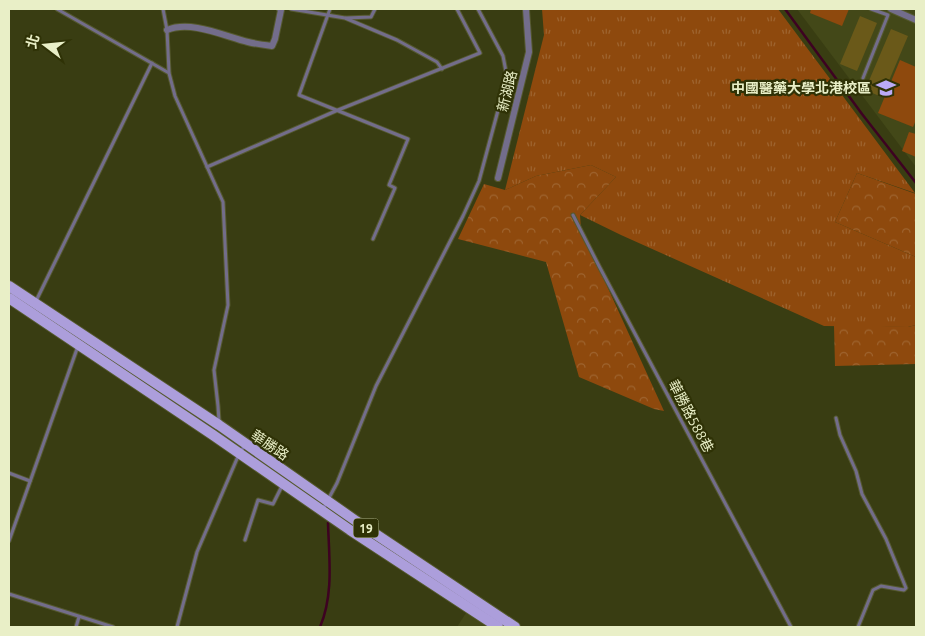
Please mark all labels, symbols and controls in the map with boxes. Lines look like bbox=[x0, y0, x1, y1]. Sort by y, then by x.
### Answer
north arrow bbox=[20, 20, 70, 70]
text: 北 bbox=[23, 32, 42, 50]
street label: 新湖路 bbox=[494, 69, 520, 113]
school or university icon: 中國醫藥大學北港校區 bbox=[875, 77, 897, 99]
place label: 中國醫藥大學北港校區 bbox=[731, 80, 871, 96]
street label: 華勝路588巷 bbox=[665, 377, 717, 455]
street label: 華勝路 bbox=[248, 427, 292, 463]
road number: 19 bbox=[354, 518, 378, 538]

